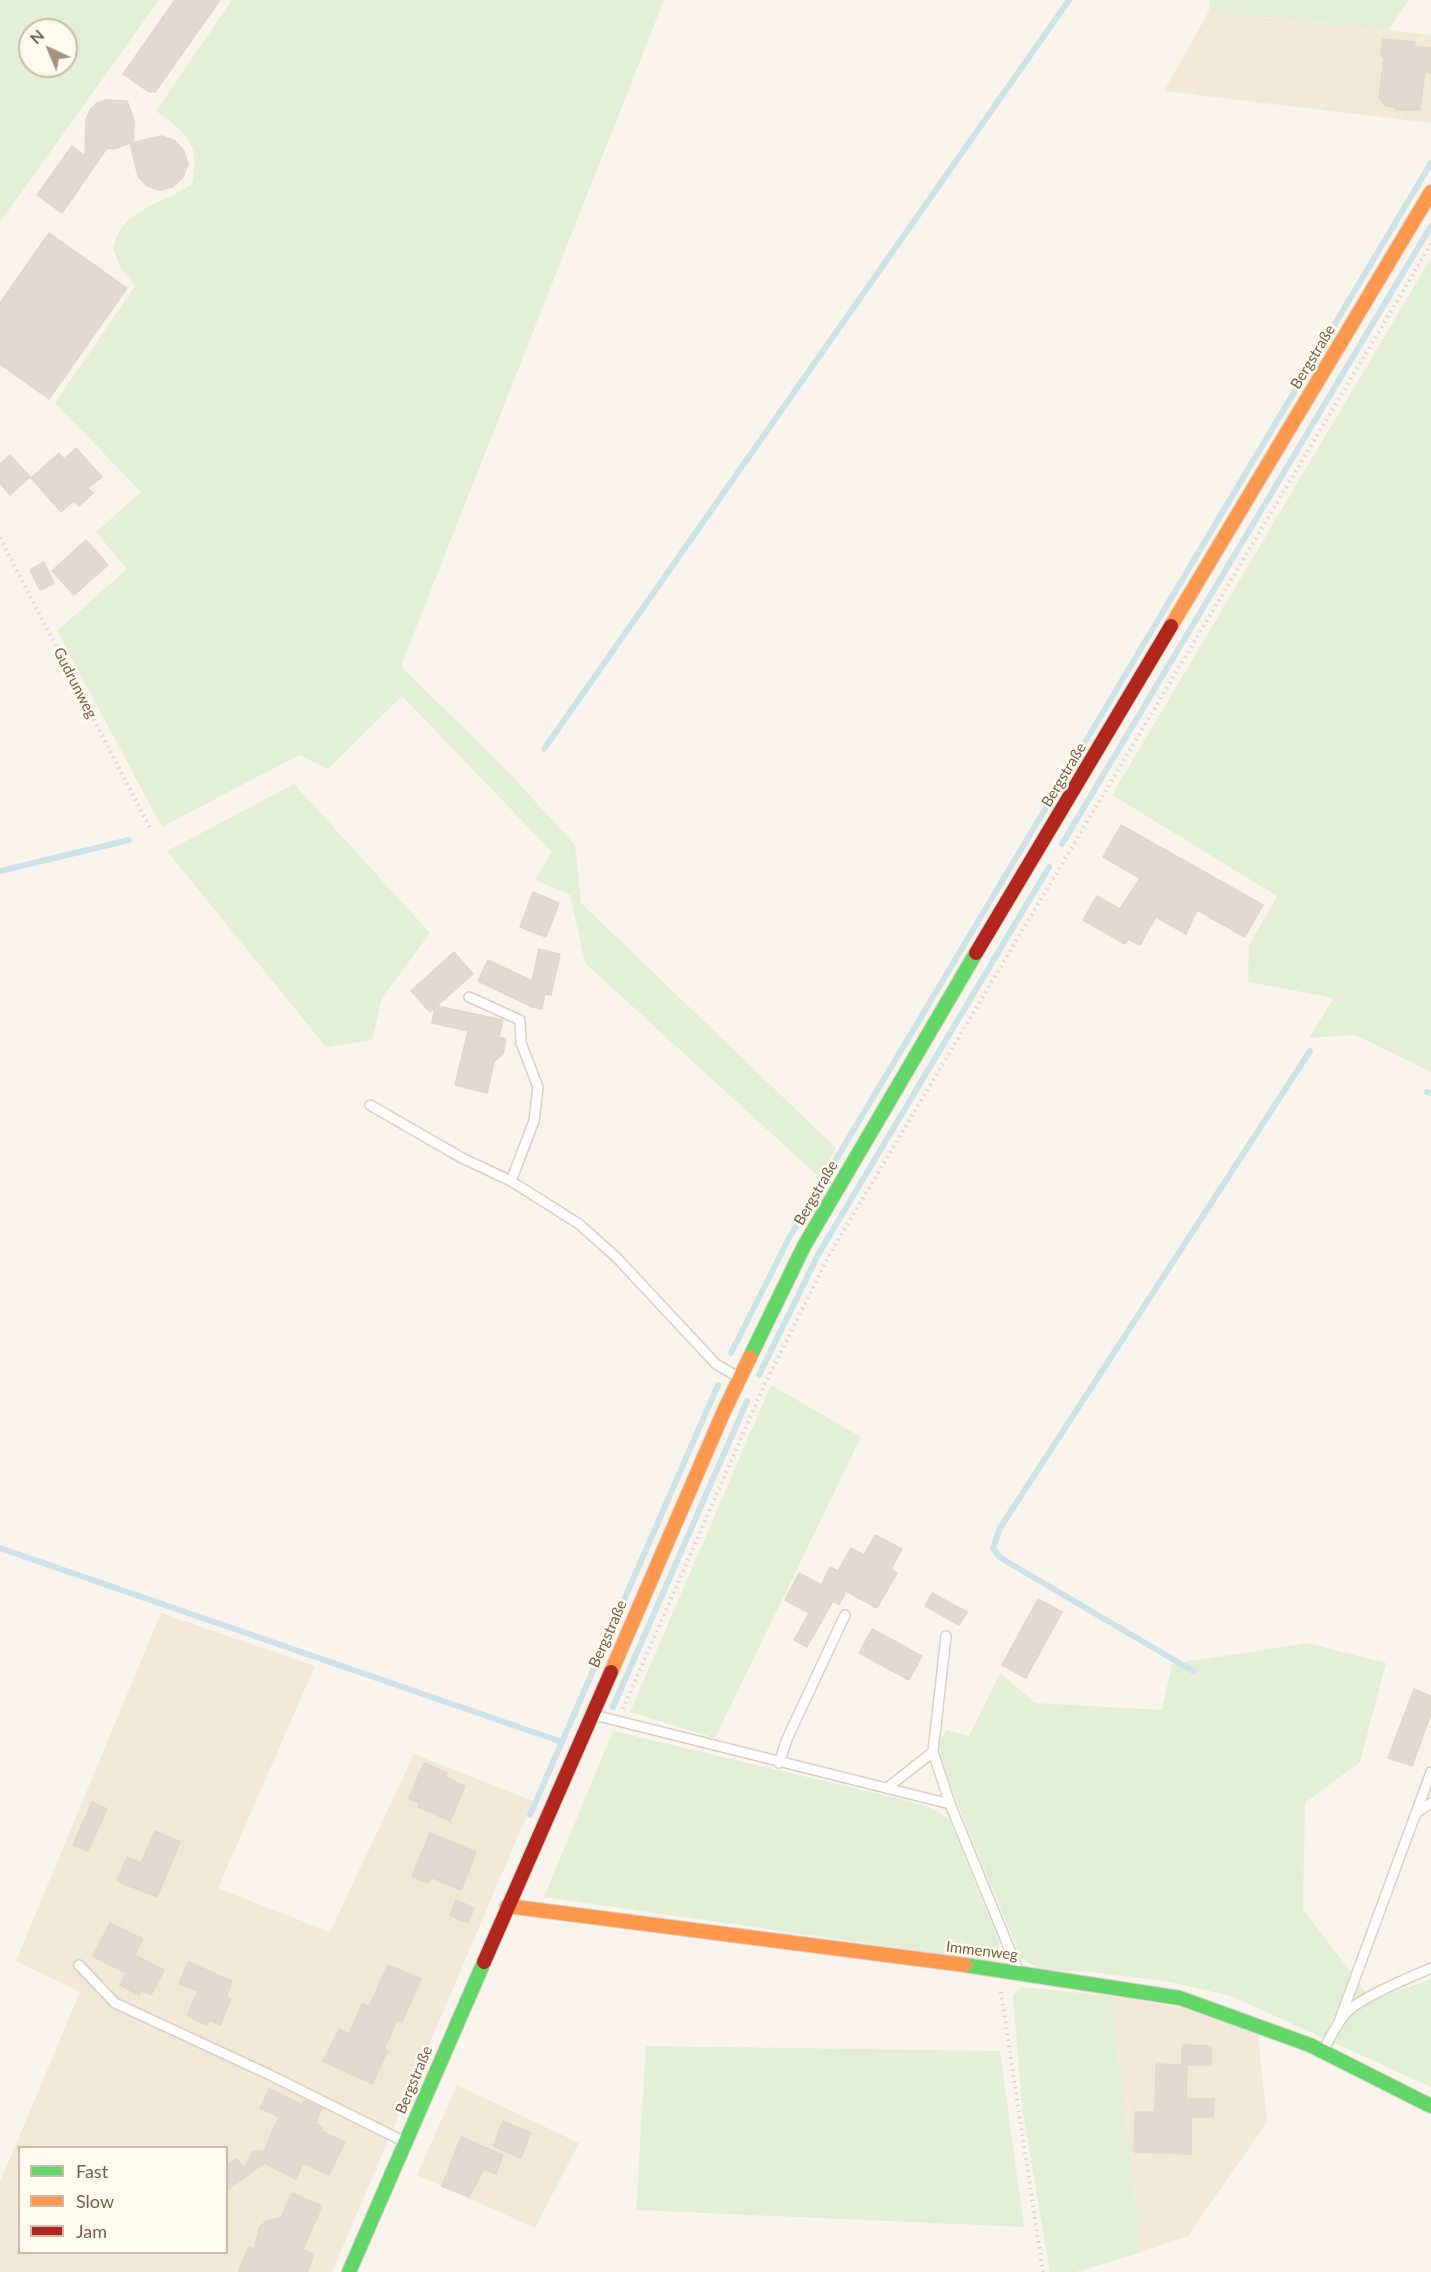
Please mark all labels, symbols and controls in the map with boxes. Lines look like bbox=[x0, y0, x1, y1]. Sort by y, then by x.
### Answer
north arrow bbox=[18, 18, 78, 78]
text: N bbox=[25, 25, 48, 47]
street label: Bergstraße bbox=[1287, 322, 1339, 392]
street label: Gudrunweg bbox=[49, 645, 101, 721]
street label: Bergstraße bbox=[1038, 740, 1090, 810]
street label: Bergstraße bbox=[790, 1157, 842, 1229]
street label: Bergstraße bbox=[585, 1598, 631, 1670]
street label: Immenweg bbox=[945, 1938, 1019, 1964]
street label: Bergstraße bbox=[392, 2043, 436, 2117]
legend bbox=[18, 2146, 228, 2254]
text: Fast bbox=[76, 2160, 108, 2182]
text: Slow bbox=[76, 2190, 114, 2212]
text: Jam bbox=[76, 2220, 107, 2242]

